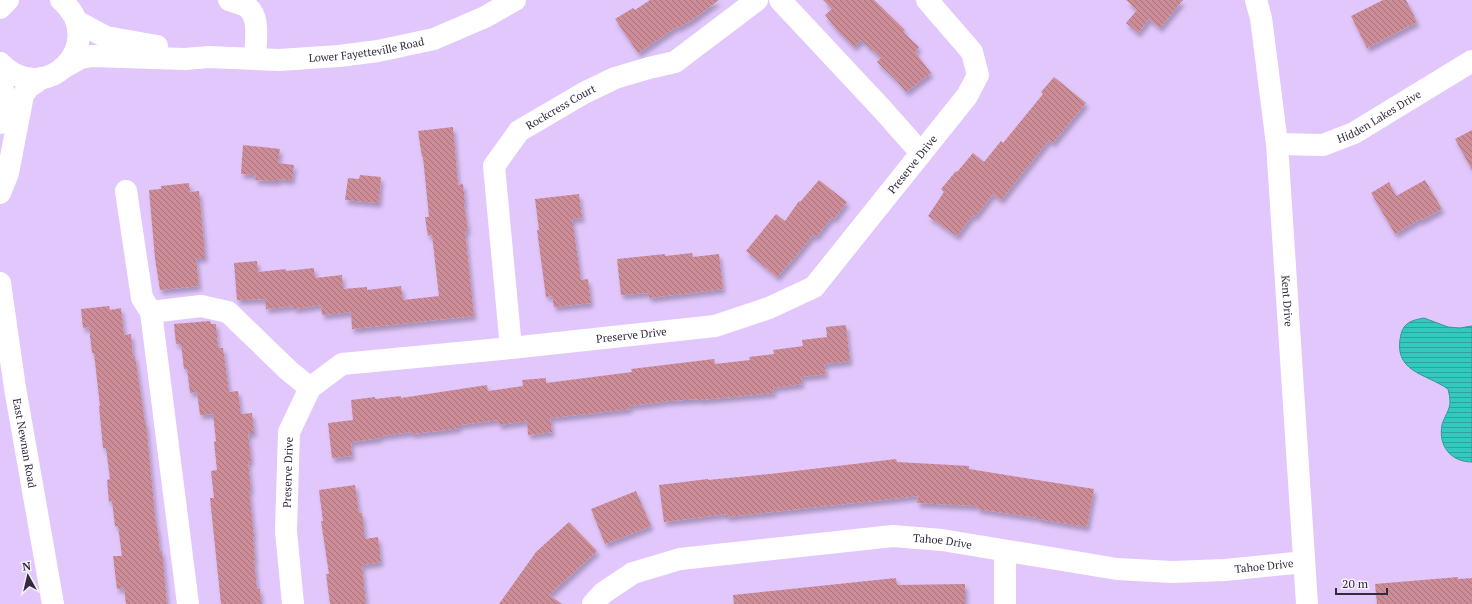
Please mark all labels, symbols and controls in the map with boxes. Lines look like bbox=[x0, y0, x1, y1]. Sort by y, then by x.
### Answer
street label: Lower Fayetteville Road bbox=[308, 34, 425, 65]
street label: Rockcress Court bbox=[523, 81, 598, 132]
street label: Hidden Lakes Drive bbox=[1335, 87, 1424, 146]
street label: Preserve Drive bbox=[885, 132, 940, 196]
street label: Kent Drive bbox=[1279, 275, 1296, 328]
street label: Preserve Drive bbox=[595, 324, 668, 346]
street label: East Newnan Road bbox=[10, 397, 39, 489]
street label: Preserve Drive bbox=[280, 436, 296, 508]
street label: Tahoe Drive bbox=[913, 531, 973, 552]
north arrow bbox=[8, 556, 48, 596]
street label: Tahoe Drive bbox=[1234, 556, 1294, 576]
text: N bbox=[22, 558, 32, 574]
scale bar bbox=[1336, 570, 1387, 596]
text: 20 m bbox=[1342, 576, 1369, 591]

